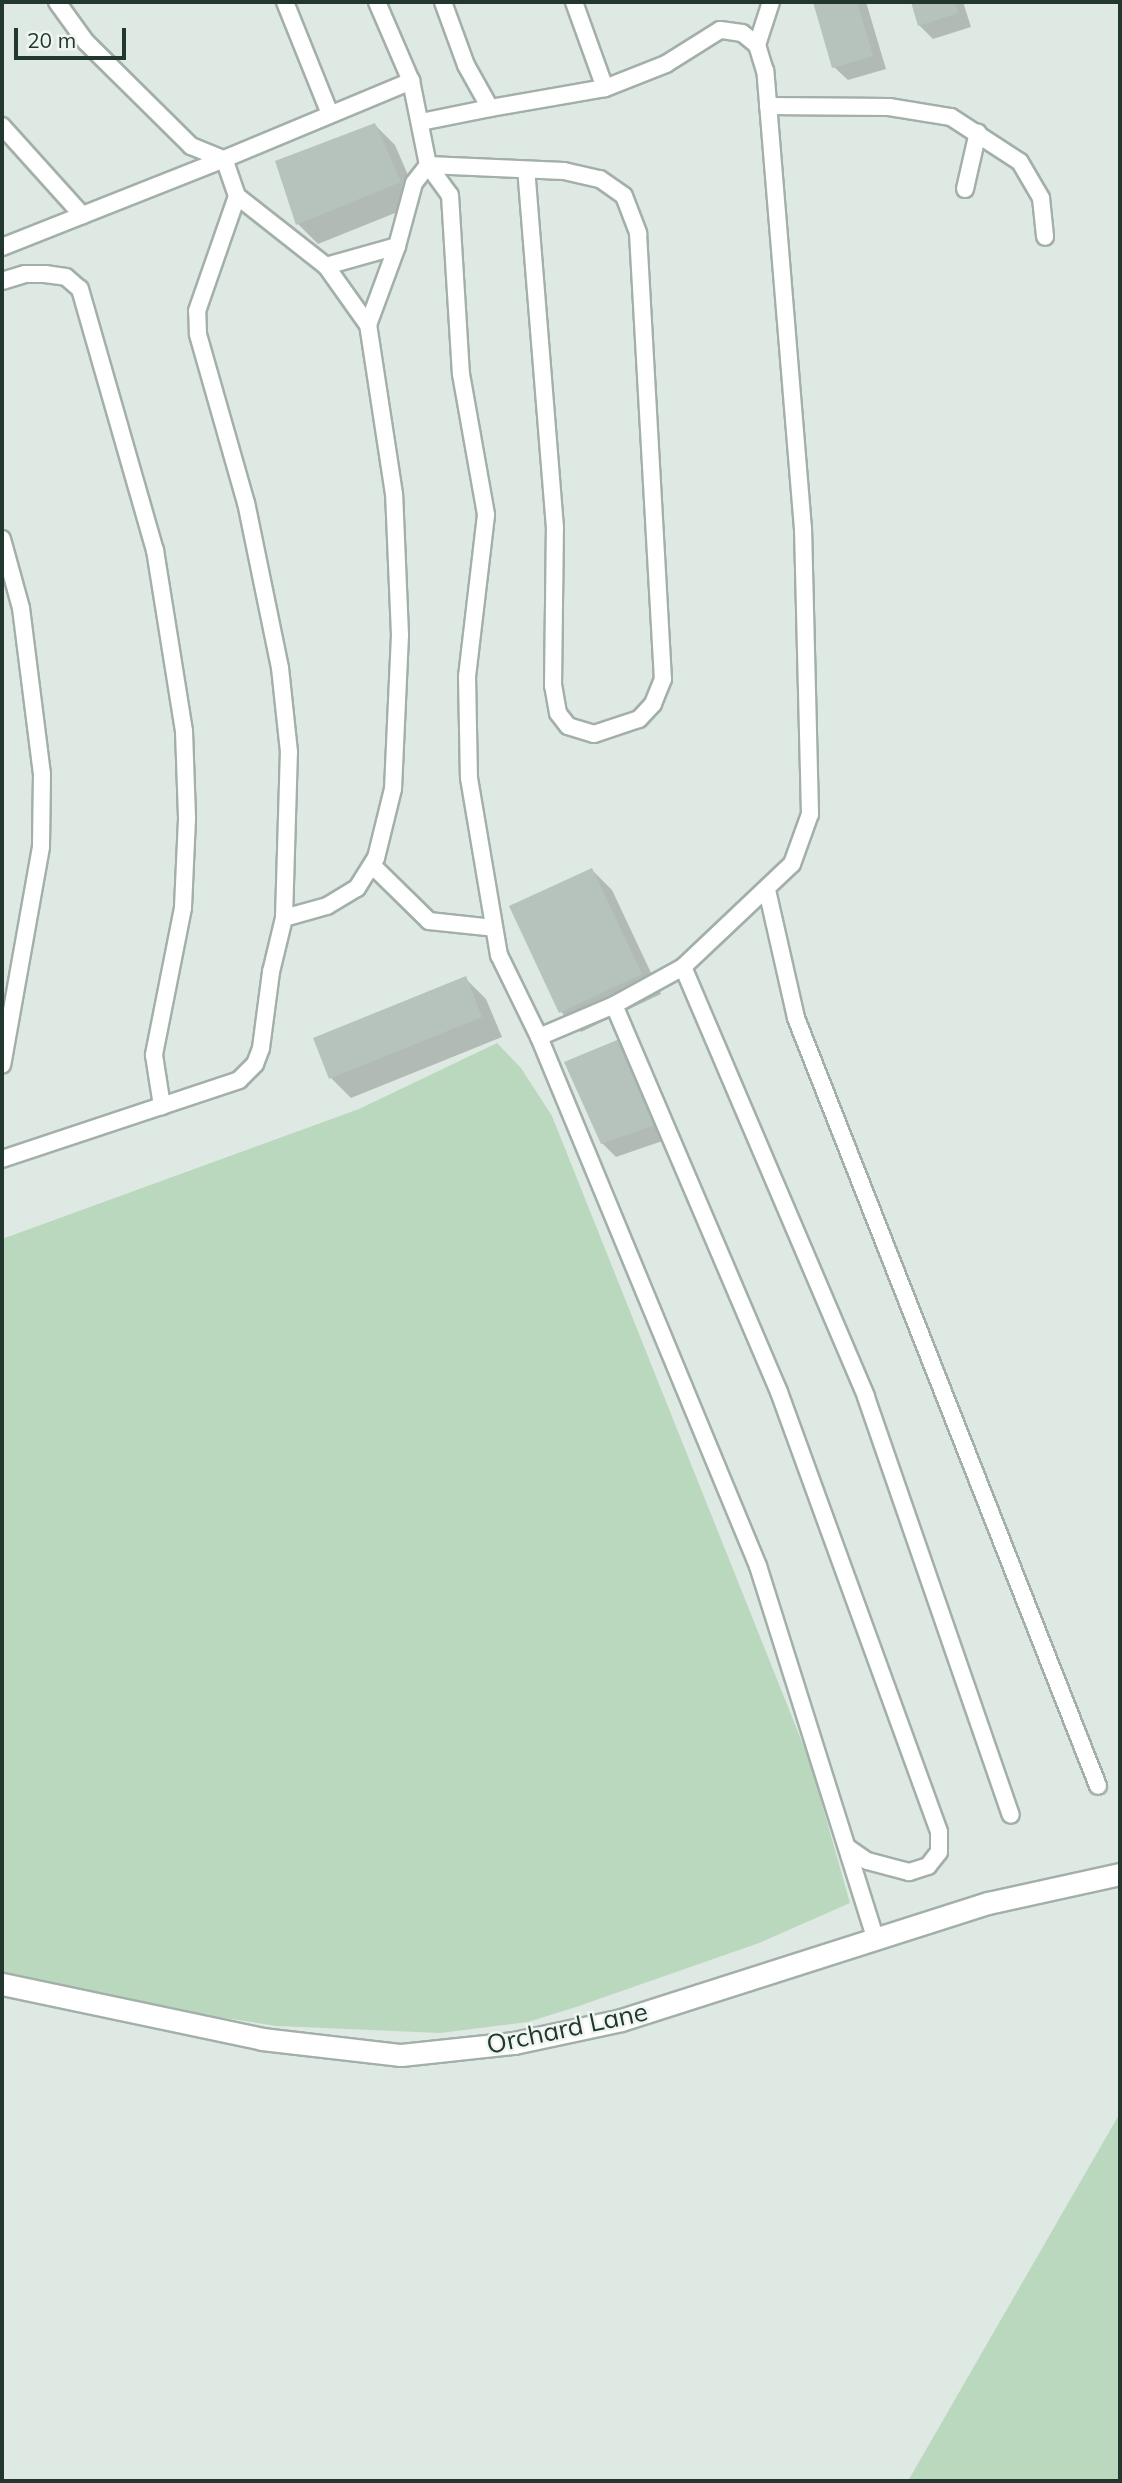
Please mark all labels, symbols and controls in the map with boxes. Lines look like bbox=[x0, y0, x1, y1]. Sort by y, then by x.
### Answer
scale bar bbox=[18, 14, 130, 58]
text: 20 m bbox=[27, 27, 76, 53]
street label: Orchard Lane bbox=[484, 1996, 650, 2060]

